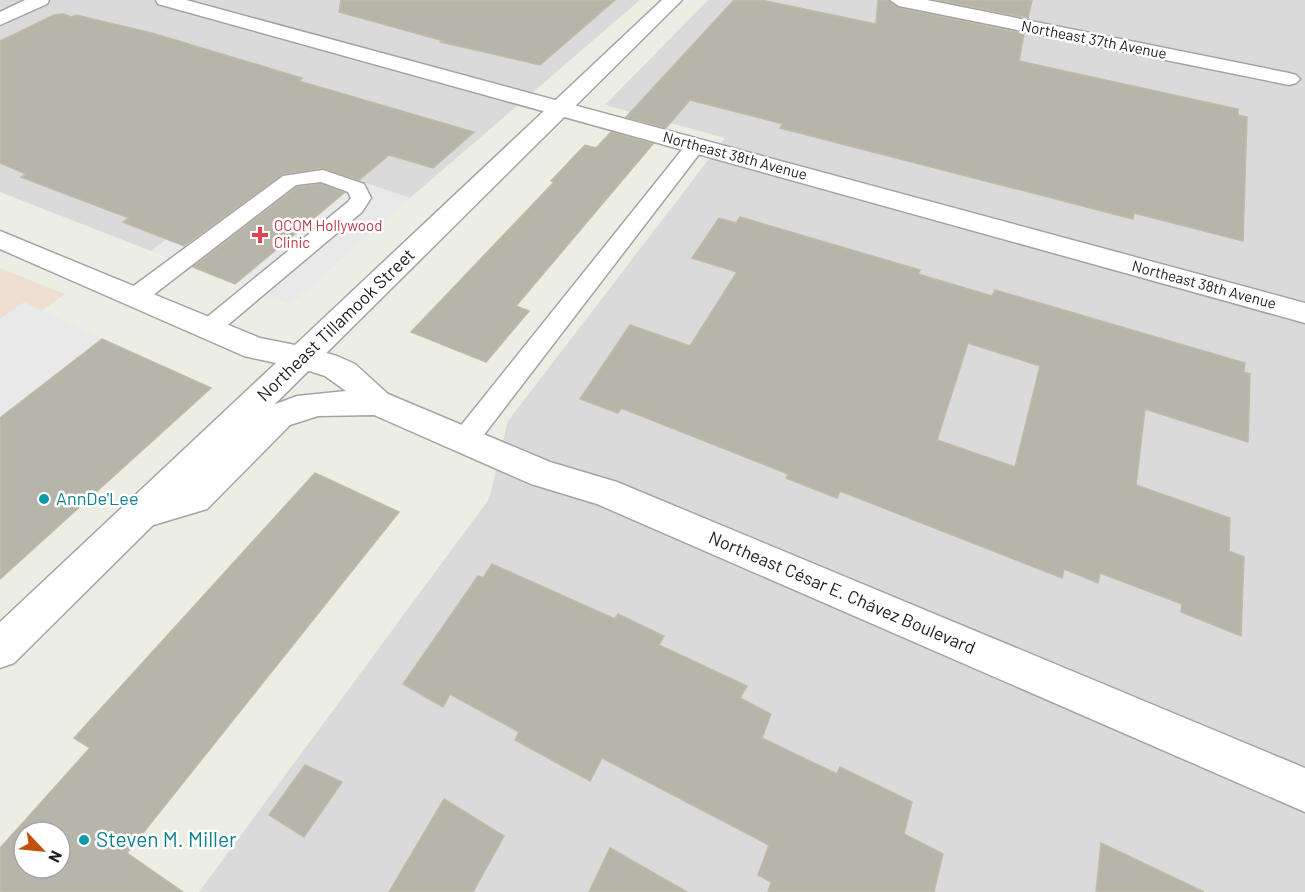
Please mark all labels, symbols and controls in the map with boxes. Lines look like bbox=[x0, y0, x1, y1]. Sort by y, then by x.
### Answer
street label: Northeast 37th Avenue bbox=[1020, 16, 1168, 62]
street label: Northeast 38th Avenue bbox=[661, 127, 809, 183]
place label: OCOM Hollywood Clinic bbox=[274, 216, 382, 251]
marker: OCOM Hollywood Clinic bbox=[251, 226, 269, 244]
street label: Northeast Tillamook Street bbox=[252, 243, 419, 405]
street label: Northeast 38th Avenue bbox=[1130, 256, 1278, 312]
place label: AnnDe'Lee bbox=[56, 487, 139, 509]
marker: AnnDe'Lee bbox=[37, 492, 51, 506]
street label: Northeast César E. Chávez Boulevard bbox=[706, 526, 979, 658]
north arrow bbox=[12, 820, 72, 880]
place label: Steven M. Miller bbox=[96, 826, 237, 851]
marker: Steven M. Miller bbox=[77, 833, 91, 847]
text: N bbox=[45, 848, 67, 866]

